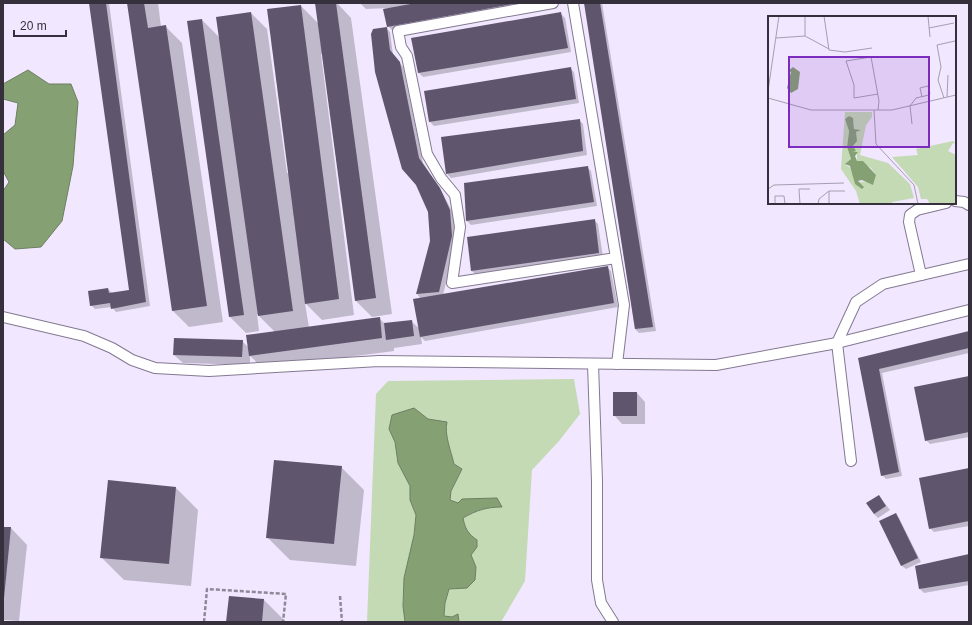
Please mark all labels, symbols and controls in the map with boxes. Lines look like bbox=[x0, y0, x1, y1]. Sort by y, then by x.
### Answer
scale bar bbox=[14, 12, 66, 38]
inset map bbox=[768, 16, 956, 204]
text: 20 m bbox=[20, 19, 47, 33]

